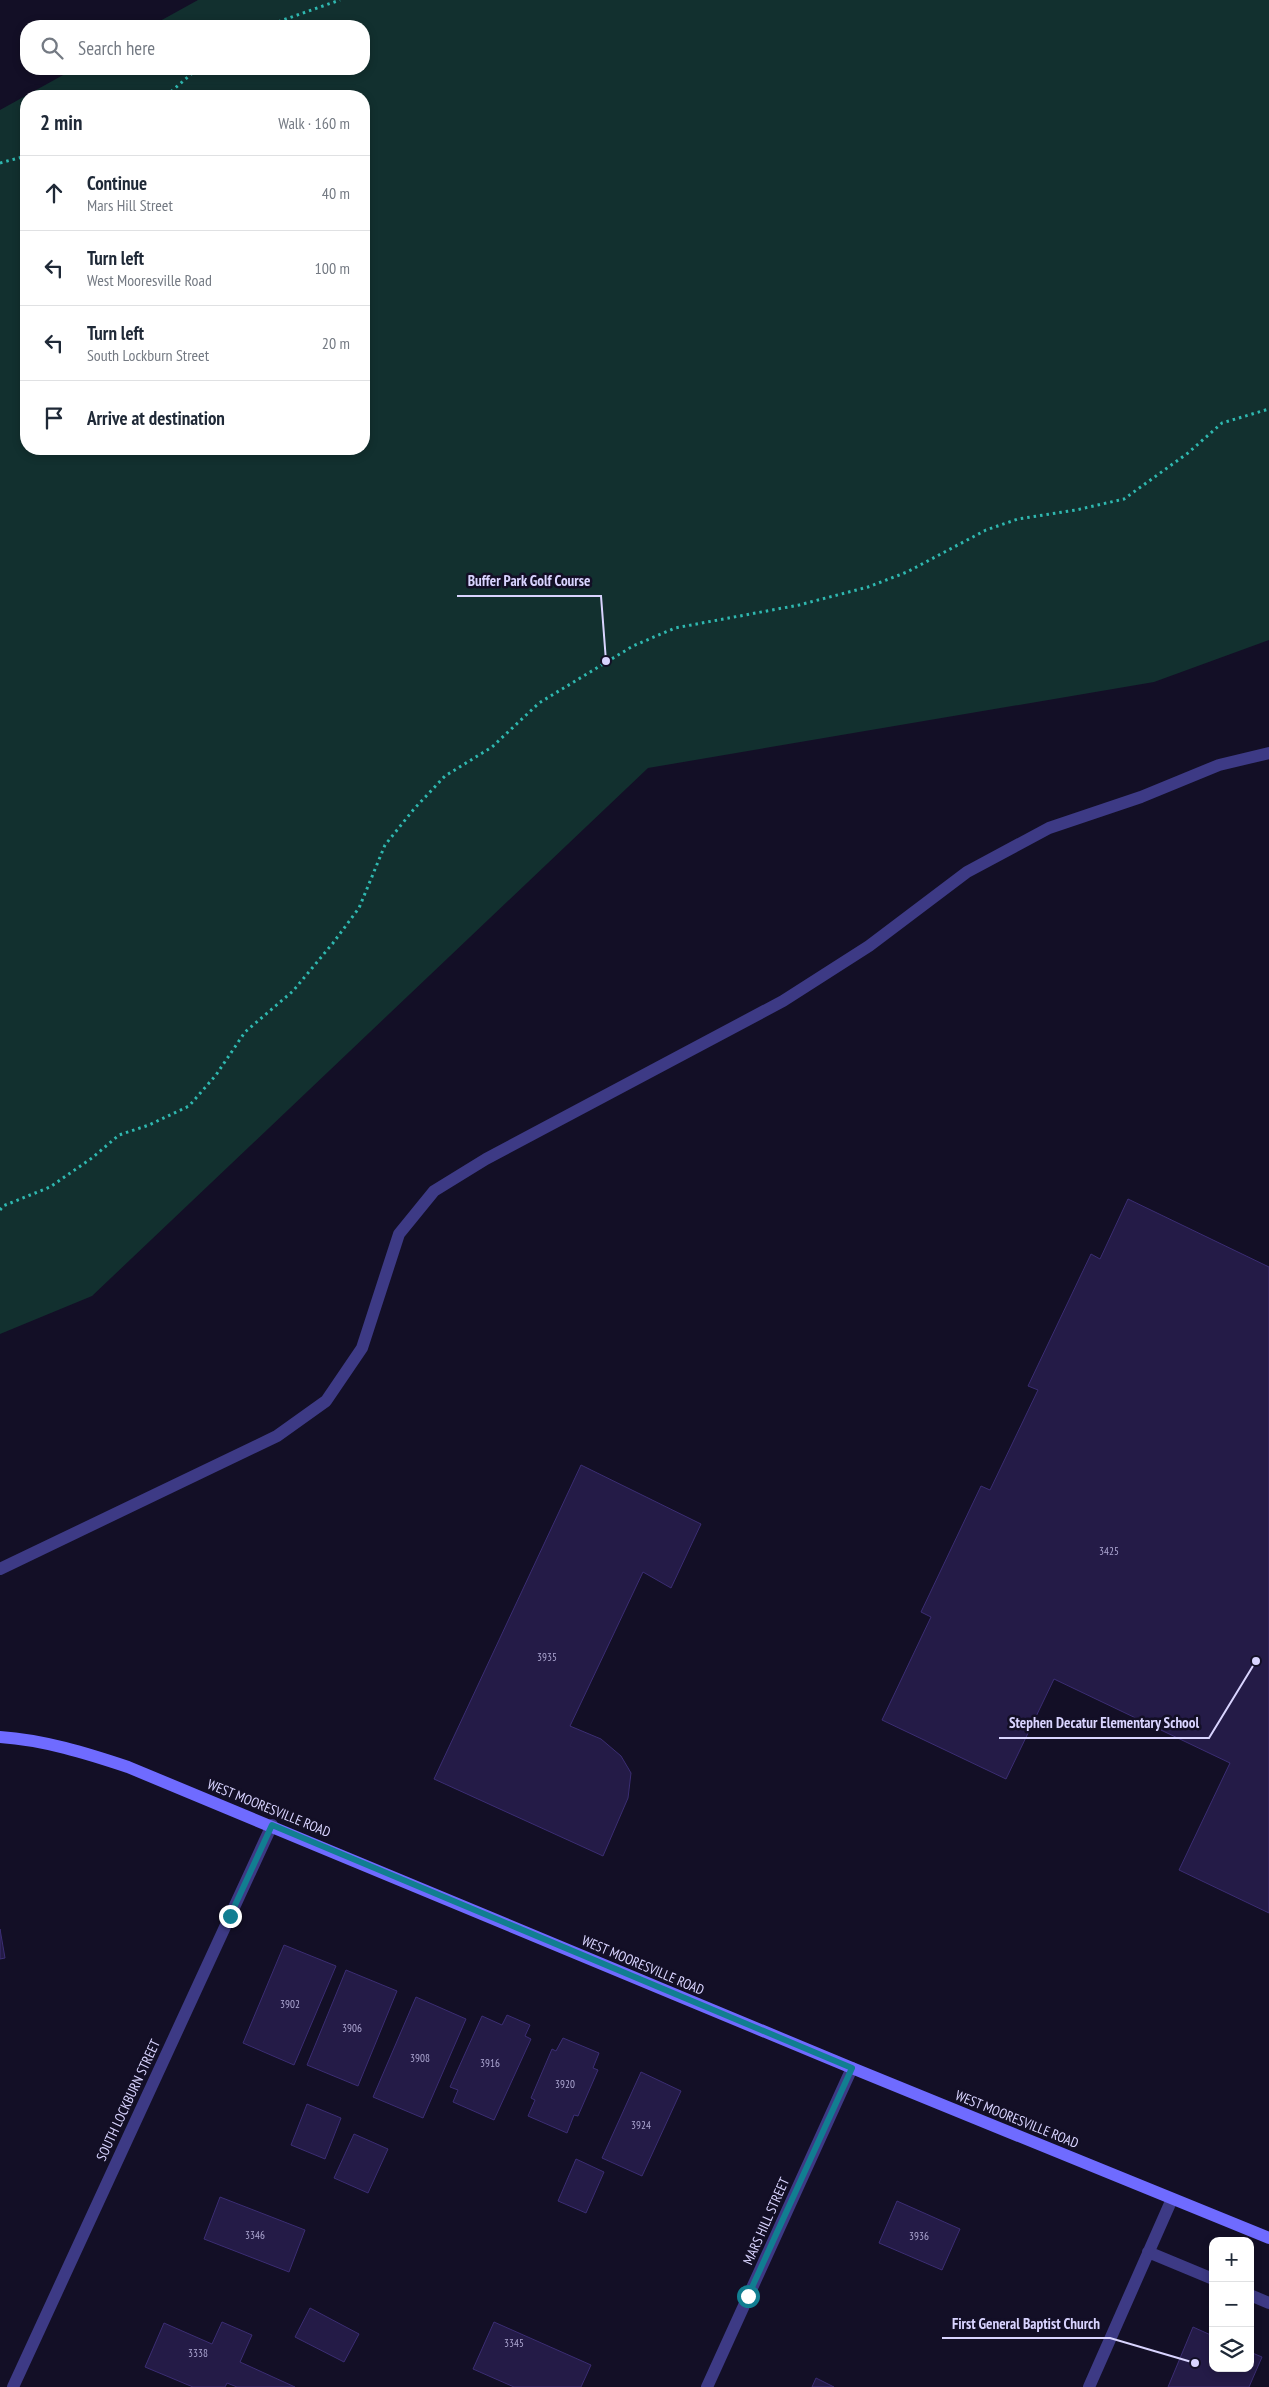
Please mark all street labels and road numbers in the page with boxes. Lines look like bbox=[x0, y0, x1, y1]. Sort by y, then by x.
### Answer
street label: WEST MOORESVILLE ROAD bbox=[205, 1775, 333, 1841]
street label: WEST MOORESVILLE ROAD bbox=[579, 1931, 707, 1999]
street label: SOUTH LOCKBURN STREET bbox=[92, 2036, 164, 2164]
street label: WEST MOORESVILLE ROAD bbox=[953, 2086, 1081, 2152]
street label: MARS HILL STREET bbox=[739, 2174, 794, 2267]

